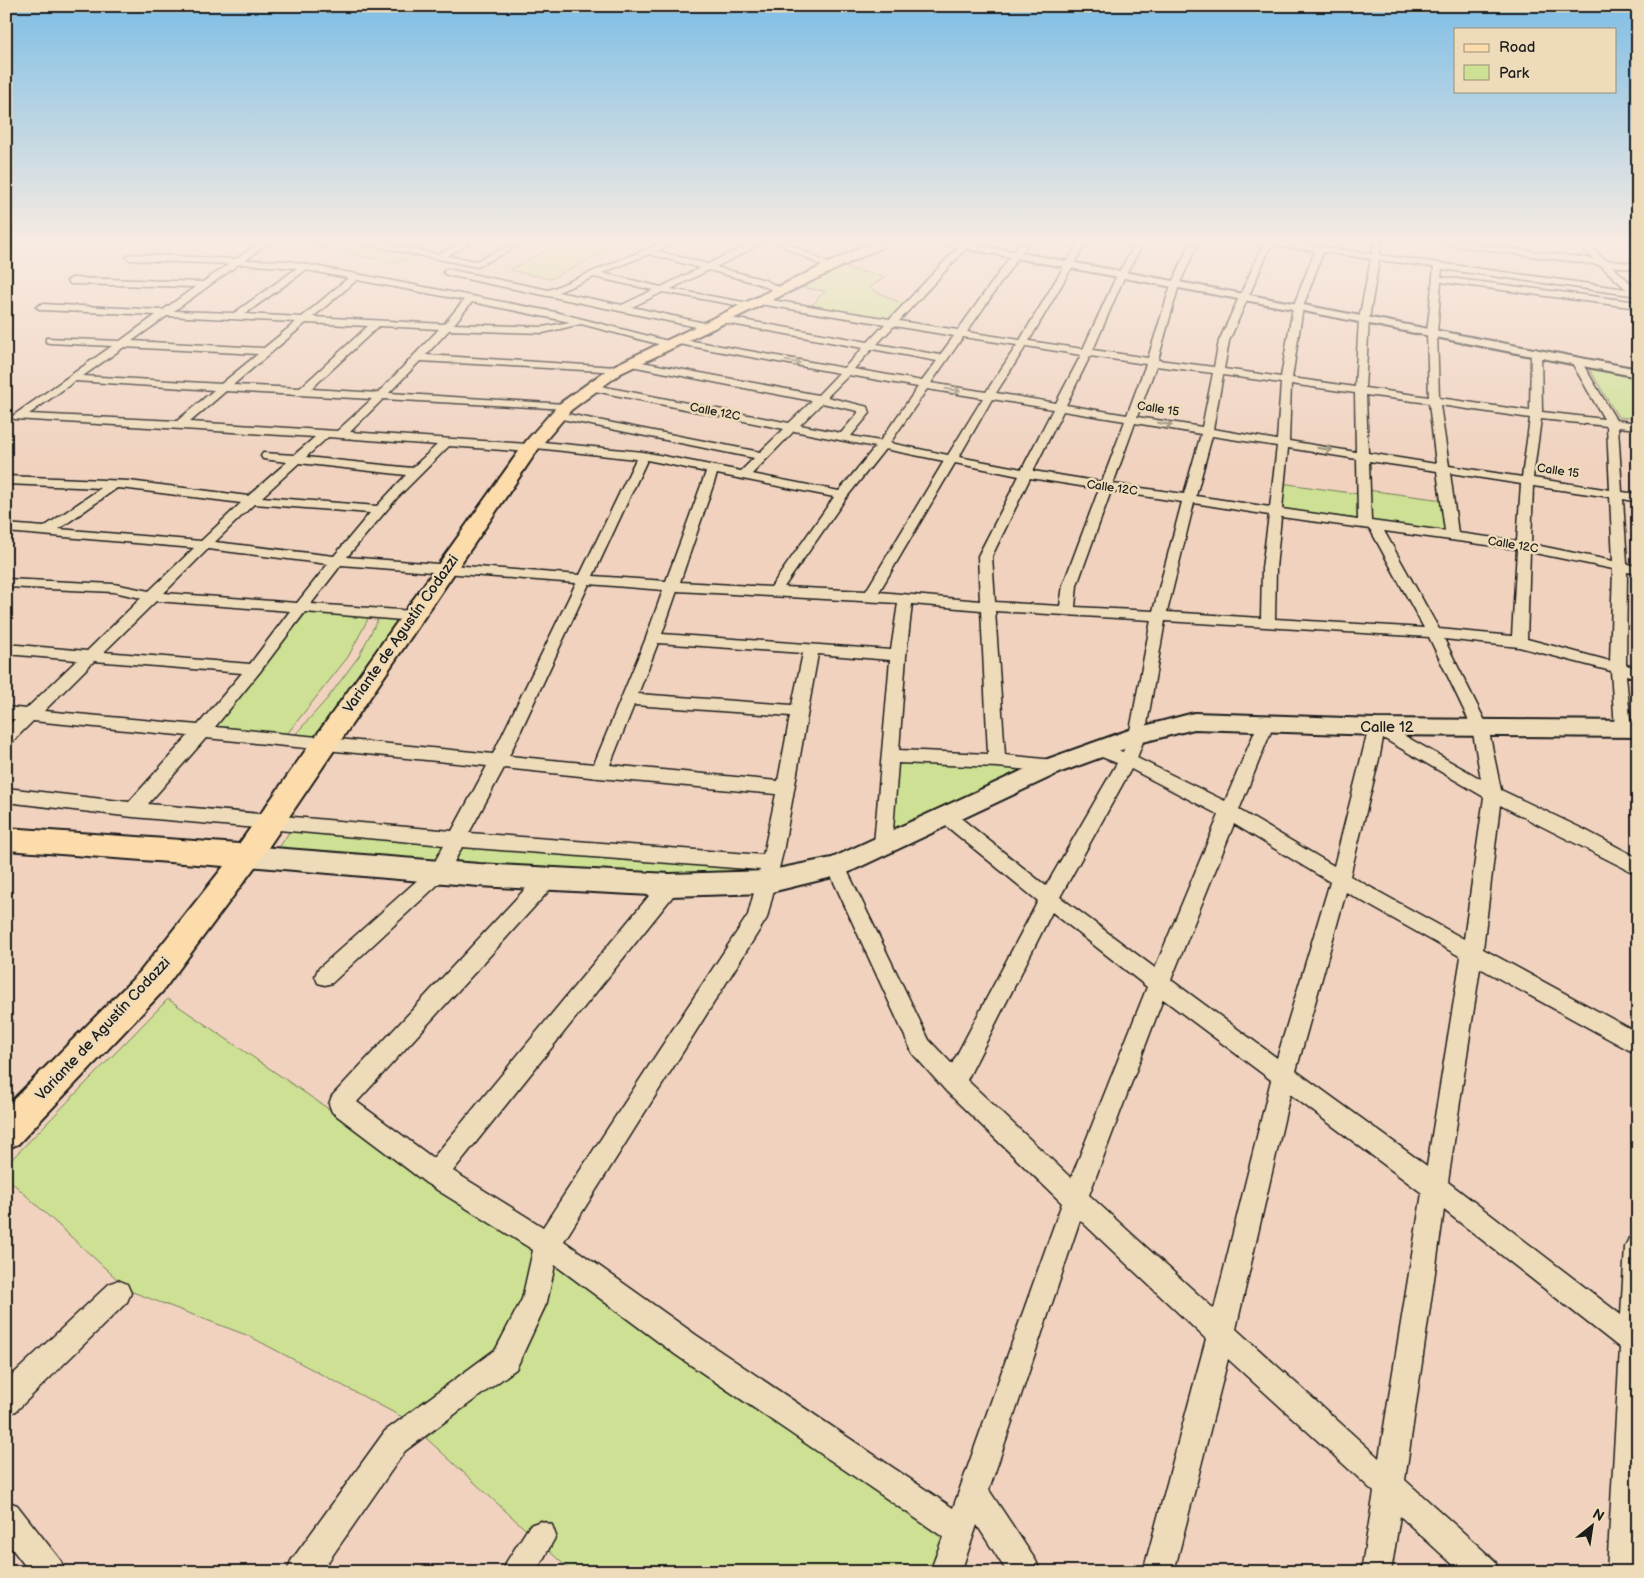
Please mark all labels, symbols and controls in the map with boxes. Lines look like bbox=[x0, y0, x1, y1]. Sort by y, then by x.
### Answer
legend bbox=[1454, 28, 1616, 92]
text: Road bbox=[1499, 38, 1535, 57]
text: Park bbox=[1499, 64, 1530, 83]
one-way arrow bbox=[784, 358, 800, 368]
one-way arrow bbox=[944, 385, 960, 395]
street label: Calle 15 bbox=[1136, 398, 1180, 420]
street label: Calle 12C bbox=[688, 400, 742, 424]
one-way arrow bbox=[1157, 419, 1173, 429]
one-way arrow bbox=[1317, 444, 1333, 454]
street label: Calle 15 bbox=[1536, 461, 1580, 481]
street label: Calle 12C bbox=[1086, 477, 1139, 499]
street label: Calle 12C bbox=[1487, 534, 1540, 556]
street label: Variante de Agustín Codazzi bbox=[339, 551, 463, 717]
street label: Calle 12 bbox=[1360, 718, 1414, 737]
street label: Variante de Agustín Codazzi bbox=[32, 953, 174, 1105]
north arrow bbox=[1566, 1500, 1616, 1550]
text: N bbox=[1589, 1505, 1607, 1525]

